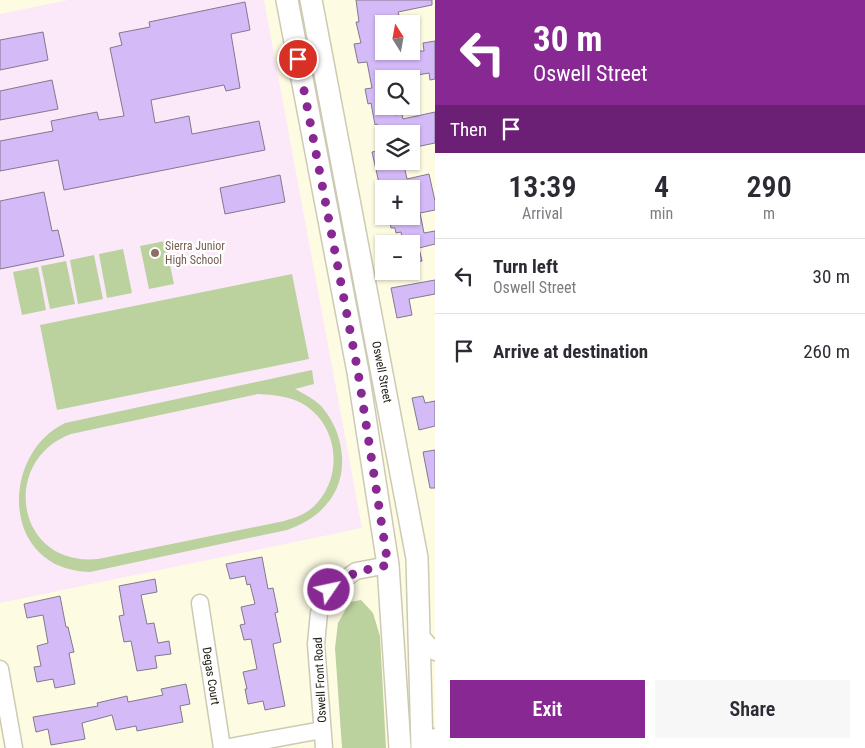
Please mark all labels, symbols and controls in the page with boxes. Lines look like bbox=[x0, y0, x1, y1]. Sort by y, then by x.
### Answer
north arrow bbox=[375, 15, 420, 60]
map controls bbox=[375, 15, 420, 280]
text: 30 m bbox=[533, 19, 602, 60]
icon: left bbox=[450, 20, 515, 85]
pin bbox=[277, 38, 319, 80]
icon: arrive bbox=[284, 45, 312, 73]
text: Oswell Street bbox=[533, 61, 648, 86]
button: search bbox=[375, 70, 420, 115]
icon: arrive bbox=[497, 115, 525, 143]
text: Then bbox=[450, 118, 487, 141]
button: layers bbox=[375, 125, 420, 170]
text: 13:39 bbox=[508, 169, 577, 204]
text: 4 bbox=[654, 169, 669, 204]
text: 290 bbox=[746, 169, 792, 204]
button: + bbox=[375, 180, 420, 225]
text: Arrival bbox=[522, 204, 563, 223]
text: min bbox=[650, 204, 673, 223]
text: m bbox=[763, 204, 775, 223]
button: − bbox=[375, 235, 420, 280]
place label: Sierra Junior High School bbox=[165, 239, 225, 267]
marker: Sierra Junior High School bbox=[149, 247, 161, 259]
text: Turn left bbox=[493, 255, 558, 278]
icon: left bbox=[450, 262, 478, 290]
text: 30 m bbox=[813, 265, 850, 288]
text: Oswell Street bbox=[493, 278, 576, 297]
icon: arrive bbox=[450, 337, 478, 365]
street label: Oswell Street bbox=[369, 340, 395, 404]
text: Arrive at destination bbox=[493, 340, 648, 363]
text: 260 m bbox=[803, 340, 850, 363]
position arrow bbox=[302, 563, 354, 615]
street label: Oswell Front Road bbox=[311, 637, 329, 723]
street label: Degas Court bbox=[200, 646, 223, 706]
button: Exit bbox=[450, 680, 645, 738]
button: Share bbox=[655, 680, 850, 738]

